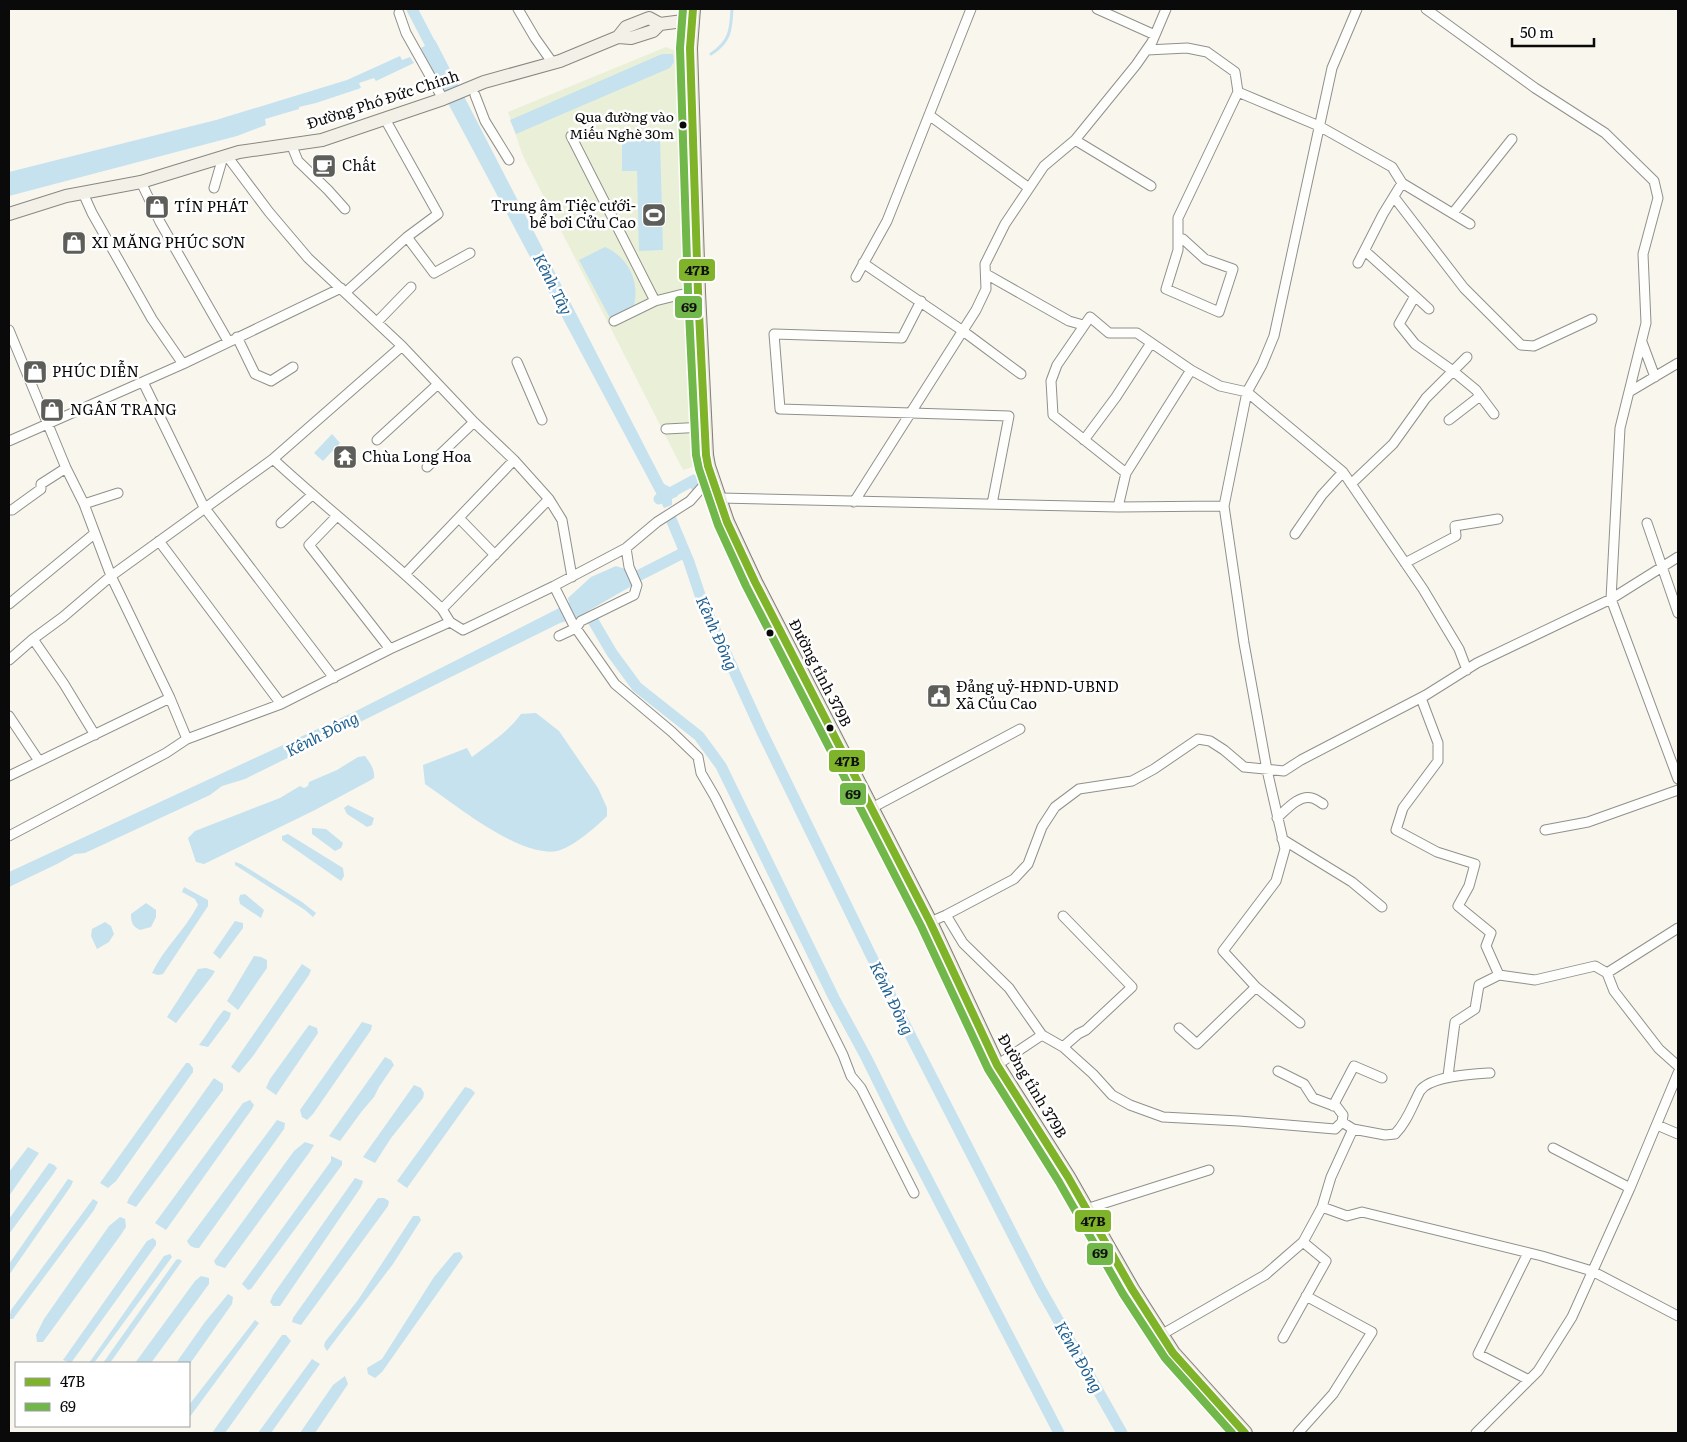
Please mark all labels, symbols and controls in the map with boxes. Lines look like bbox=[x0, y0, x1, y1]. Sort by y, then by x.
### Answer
scale bar bbox=[1512, 15, 1594, 47]
text: 50 m bbox=[1520, 20, 1554, 43]
street label: Đường Phó Đức Chính bbox=[303, 63, 462, 134]
place label: Qua đường vào Miếu Nghè 30m bbox=[569, 106, 674, 143]
marker: Qua đường vào Miếu Nghè 30m bbox=[678, 120, 688, 130]
cafe icon: Chất bbox=[311, 153, 337, 179]
place label: Chất bbox=[342, 153, 376, 176]
place label: Trung âm Tiệc cưới- bể bơi Cửu Cao bbox=[491, 193, 636, 233]
shop icon: TÍN PHÁT bbox=[144, 194, 170, 220]
place label: TÍN PHÁT bbox=[174, 194, 249, 217]
sports icon: Trung âm Tiệc cưới- bể bơi Cửu Cao bbox=[641, 202, 667, 228]
shop icon: XI MĂNG PHÚC SƠN bbox=[61, 230, 87, 256]
place label: XI MĂNG PHÚC SƠN bbox=[92, 230, 246, 253]
water label: Kênh Tây bbox=[528, 248, 580, 319]
line badge: 47B bbox=[678, 258, 716, 282]
text: 47B bbox=[684, 259, 710, 279]
line badge: 69 bbox=[674, 295, 703, 319]
text: 69 bbox=[681, 296, 697, 316]
shop icon: PHÚC DIỄN bbox=[22, 359, 48, 385]
place label: PHÚC DIỄN bbox=[52, 359, 139, 382]
shop icon: NGÂN TRANG bbox=[39, 397, 65, 423]
place label: NGÂN TRANG bbox=[70, 397, 177, 420]
temple icon: Chùa Long Hoa bbox=[332, 444, 358, 470]
place label: Chùa Long Hoa bbox=[362, 444, 472, 467]
water label: Kênh Đông bbox=[691, 592, 745, 674]
street label: Đường tỉnh 379B bbox=[784, 614, 859, 730]
unlabelled marker bbox=[765, 628, 775, 638]
place label: Đảng uỷ-HĐND-UBND Xã Củu Cao bbox=[956, 674, 1119, 714]
public building icon: Đảng uỷ-HĐND-UBND Xã Củu Cao bbox=[926, 683, 952, 709]
water label: Kênh Đông bbox=[281, 705, 362, 762]
unlabelled marker bbox=[825, 723, 835, 733]
line badge: 47B bbox=[828, 749, 866, 773]
text: 47B bbox=[834, 750, 860, 770]
line badge: 69 bbox=[839, 782, 867, 806]
text: 69 bbox=[845, 783, 861, 803]
water label: Kênh Đông bbox=[865, 957, 921, 1038]
street label: Đường tỉnh 379B bbox=[993, 1028, 1074, 1142]
line badge: 47B bbox=[1074, 1209, 1112, 1233]
text: 47B bbox=[1080, 1210, 1106, 1230]
line badge: 69 bbox=[1086, 1242, 1114, 1266]
text: 69 bbox=[1092, 1242, 1108, 1262]
water label: Kênh Đông bbox=[1050, 1316, 1110, 1397]
legend bbox=[15, 1362, 190, 1427]
text: 47B bbox=[60, 1369, 85, 1392]
text: 69 bbox=[60, 1394, 76, 1417]

